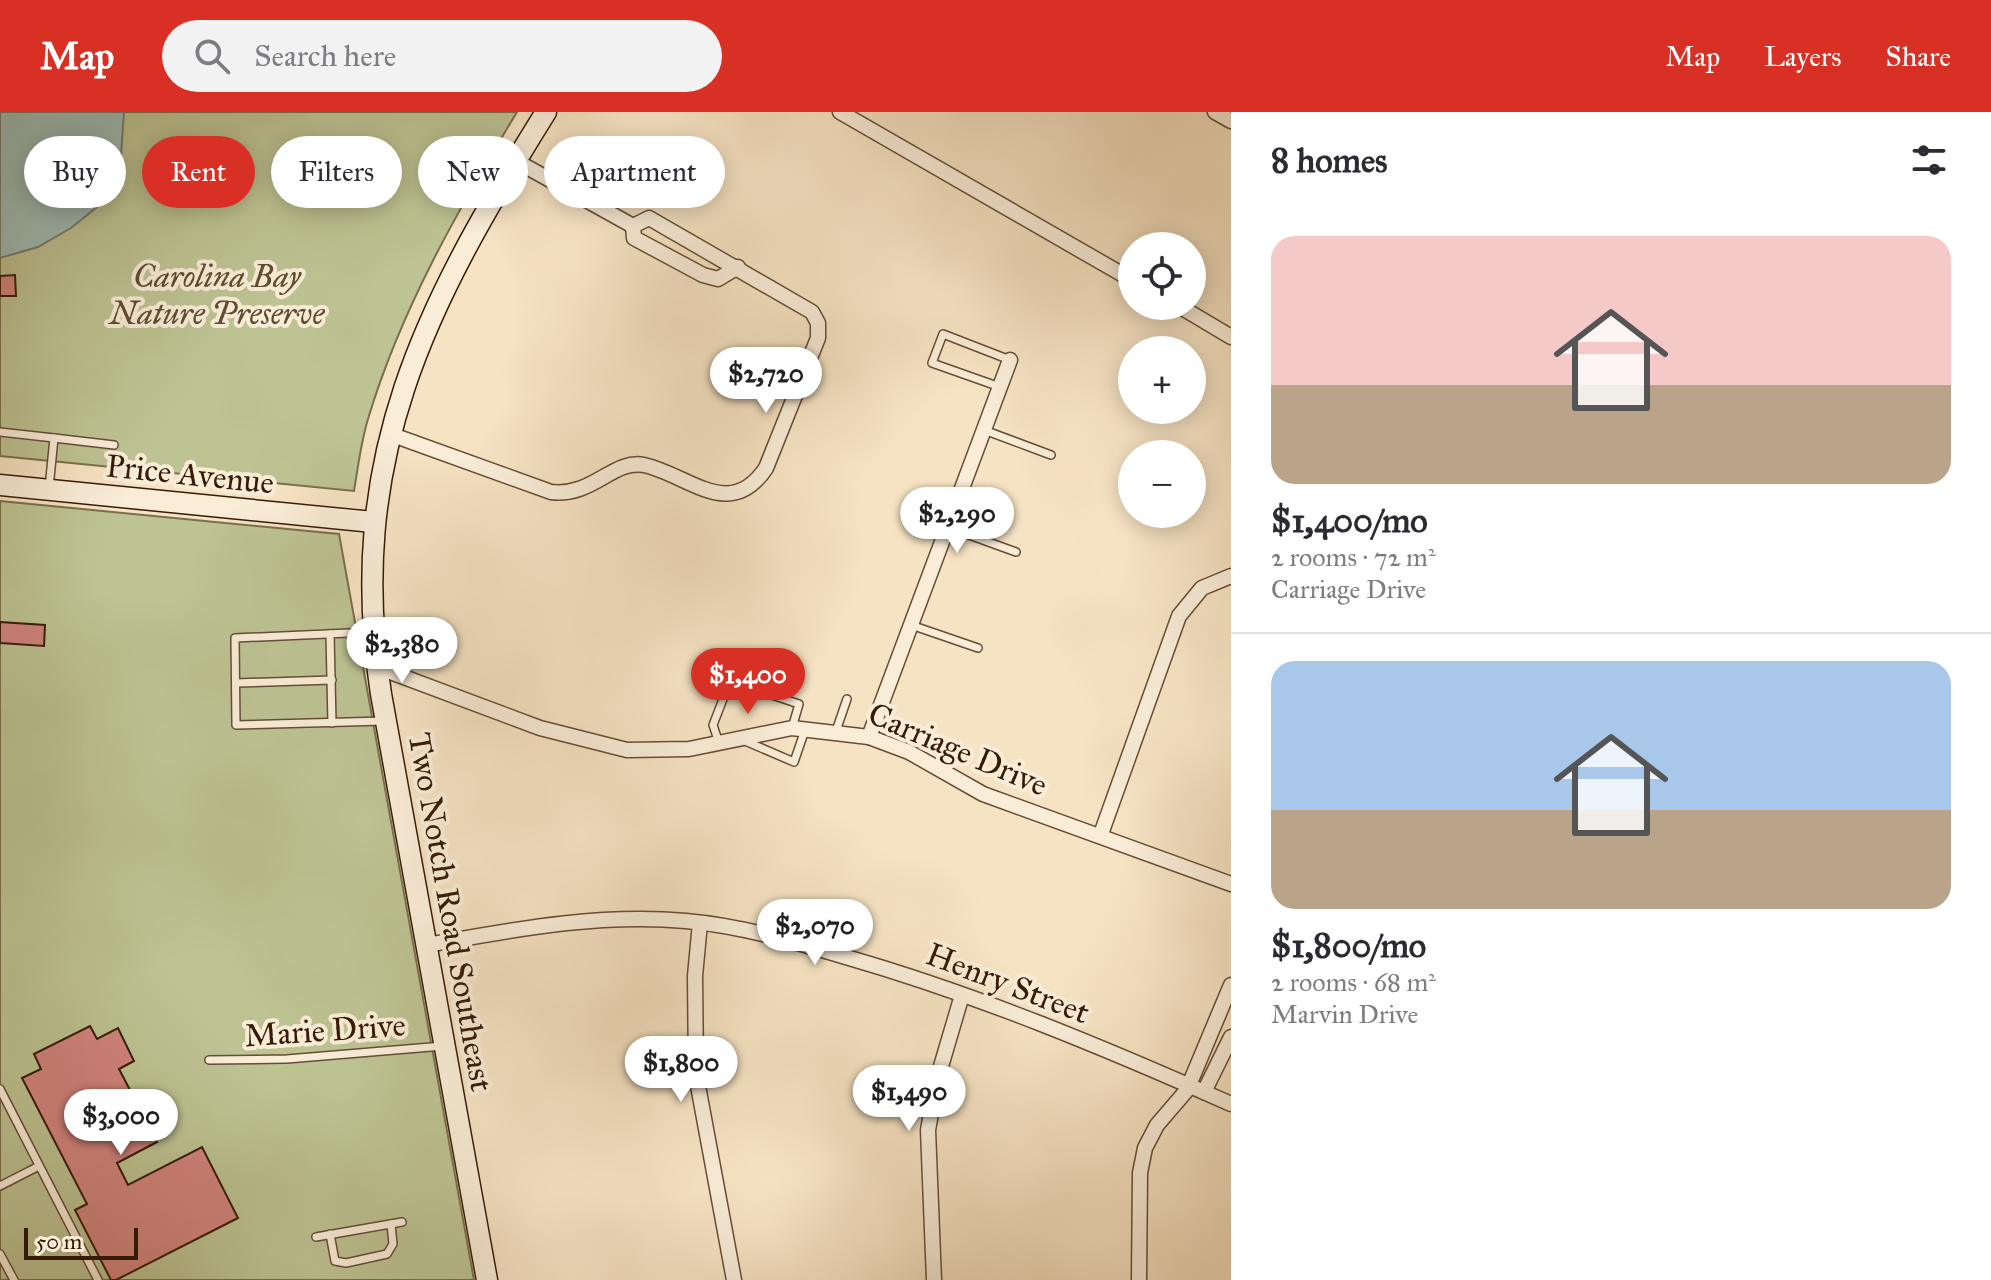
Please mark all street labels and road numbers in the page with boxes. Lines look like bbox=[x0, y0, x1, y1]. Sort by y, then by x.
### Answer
street label: Price Avenue bbox=[104, 446, 276, 503]
street label: Carriage Drive bbox=[862, 694, 1053, 805]
street label: Two Notch Road Southeast bbox=[400, 730, 501, 1095]
street label: Henry Street bbox=[921, 935, 1095, 1032]
street label: Marie Drive bbox=[243, 1005, 407, 1056]

